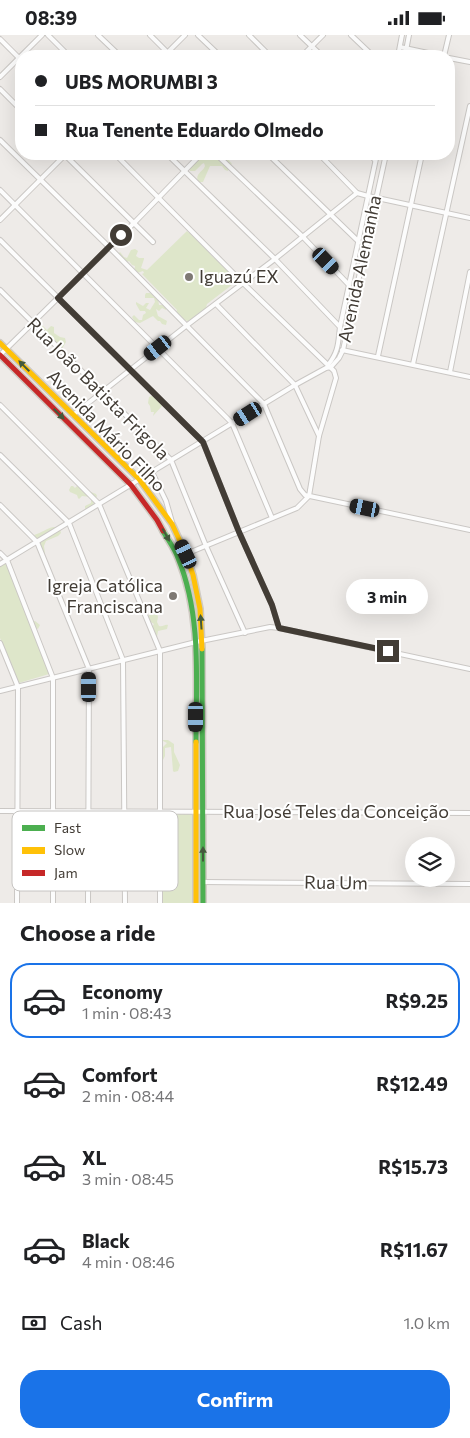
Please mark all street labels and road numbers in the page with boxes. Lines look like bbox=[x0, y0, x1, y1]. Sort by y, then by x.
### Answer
street label: Avenida Alemanha bbox=[333, 193, 385, 344]
street label: Rua João Batista Frigola bbox=[23, 313, 174, 464]
street label: Avenida Mário Filho bbox=[43, 365, 171, 496]
street label: Rua José Teles da Conceição bbox=[223, 800, 449, 822]
street label: Rua Um bbox=[304, 870, 368, 894]

